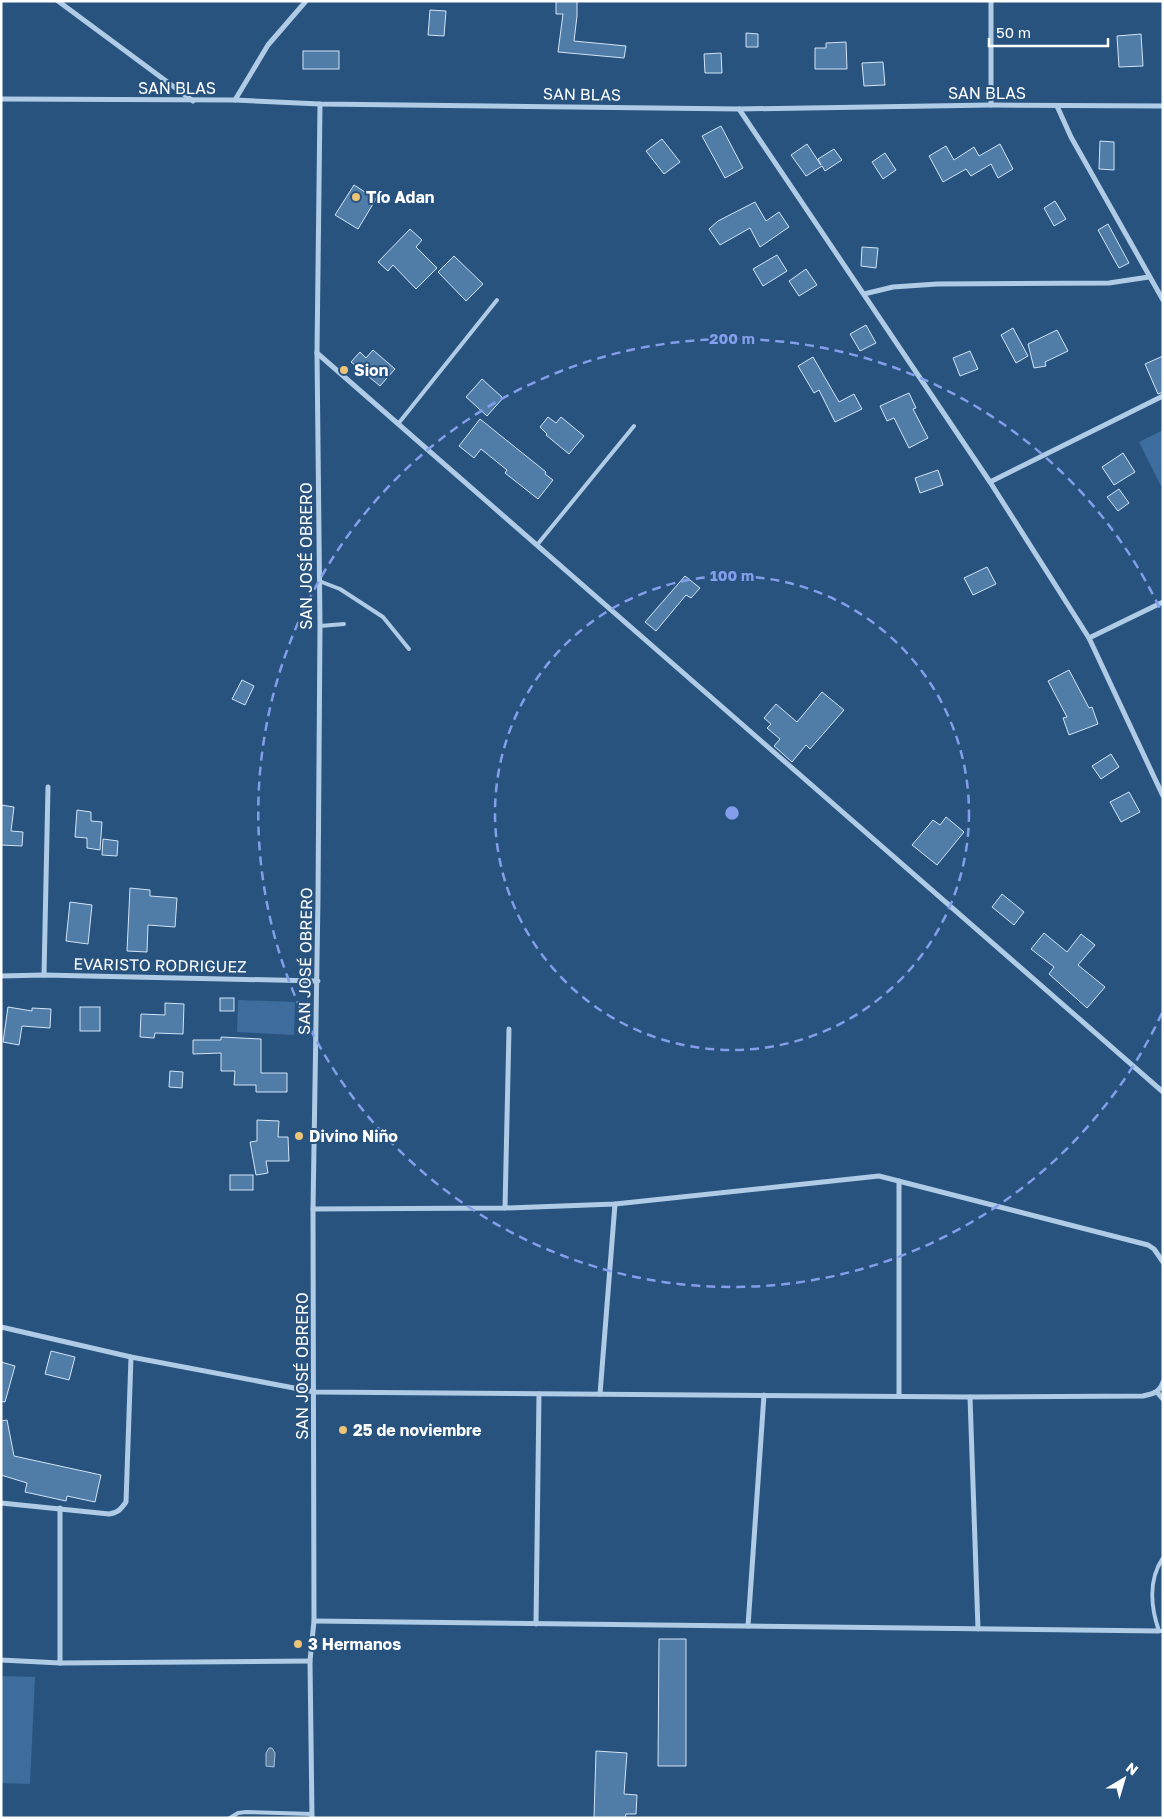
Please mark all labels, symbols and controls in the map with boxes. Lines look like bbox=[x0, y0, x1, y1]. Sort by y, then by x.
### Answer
scale bar bbox=[989, 15, 1108, 47]
text: 50 m bbox=[996, 23, 1031, 41]
street label: SAN BLAS bbox=[138, 78, 216, 98]
street label: SAN BLAS bbox=[543, 83, 621, 105]
street label: SAN BLAS bbox=[948, 83, 1026, 103]
place label: Tío Adan bbox=[366, 187, 434, 207]
marker: Tío Adan bbox=[350, 191, 362, 203]
text: 200 m bbox=[709, 329, 755, 347]
place label: Sion bbox=[354, 360, 388, 380]
marker: Sion bbox=[338, 364, 350, 376]
street label: SAN JOSÉ OBRERO bbox=[296, 482, 316, 630]
text: 100 m bbox=[710, 566, 754, 584]
centre of rings bbox=[723, 804, 741, 822]
street label: SAN JOSÉ OBRERO bbox=[294, 887, 316, 1035]
street label: EVARISTO RODRIGUEZ bbox=[73, 953, 247, 977]
place label: Divino Niño bbox=[309, 1126, 398, 1146]
marker: Divino Niño bbox=[293, 1130, 305, 1142]
street label: SAN JOSÉ OBRERO bbox=[292, 1292, 312, 1440]
place label: 25 de noviembre bbox=[353, 1420, 481, 1440]
marker: 25 de noviembre bbox=[337, 1424, 349, 1436]
place label: 3 Hermanos bbox=[308, 1634, 401, 1654]
marker: 3 Hermanos bbox=[292, 1638, 304, 1650]
north arrow bbox=[1099, 1754, 1149, 1804]
text: N bbox=[1123, 1758, 1142, 1778]

